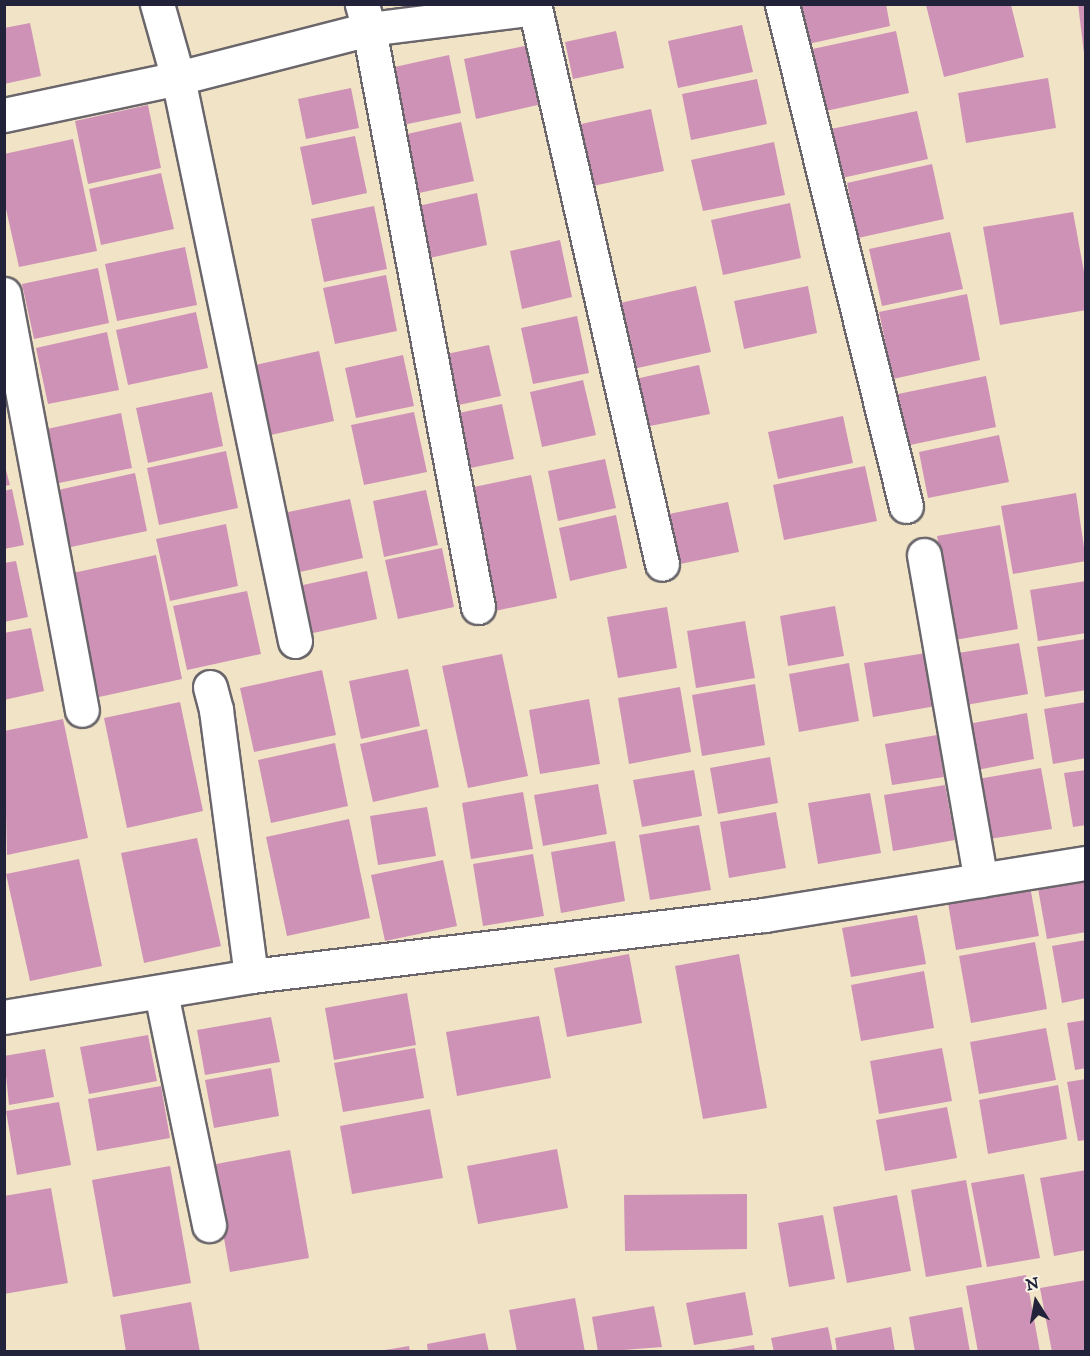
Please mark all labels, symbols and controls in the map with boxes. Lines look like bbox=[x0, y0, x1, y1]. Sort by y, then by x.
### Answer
north arrow bbox=[1006, 1272, 1066, 1332]
text: N bbox=[1024, 1273, 1041, 1295]

